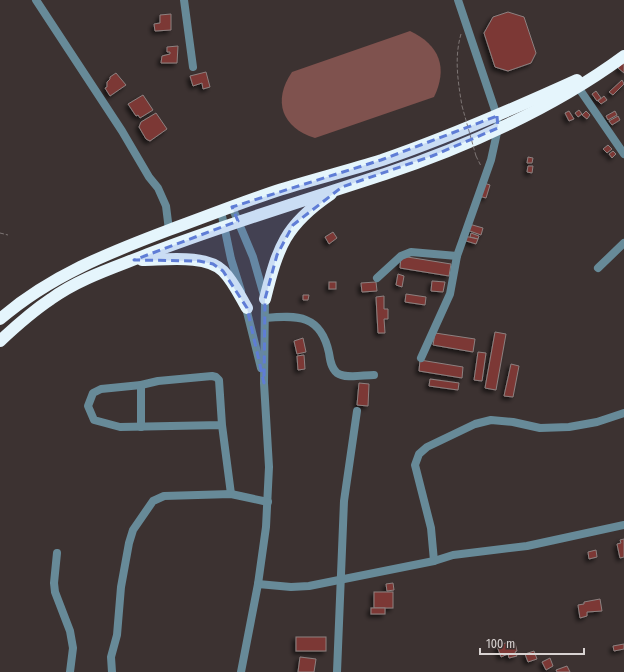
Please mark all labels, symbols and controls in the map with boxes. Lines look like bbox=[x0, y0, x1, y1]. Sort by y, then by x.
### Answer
scale bar bbox=[480, 630, 584, 656]
text: 100 m bbox=[486, 637, 515, 651]

